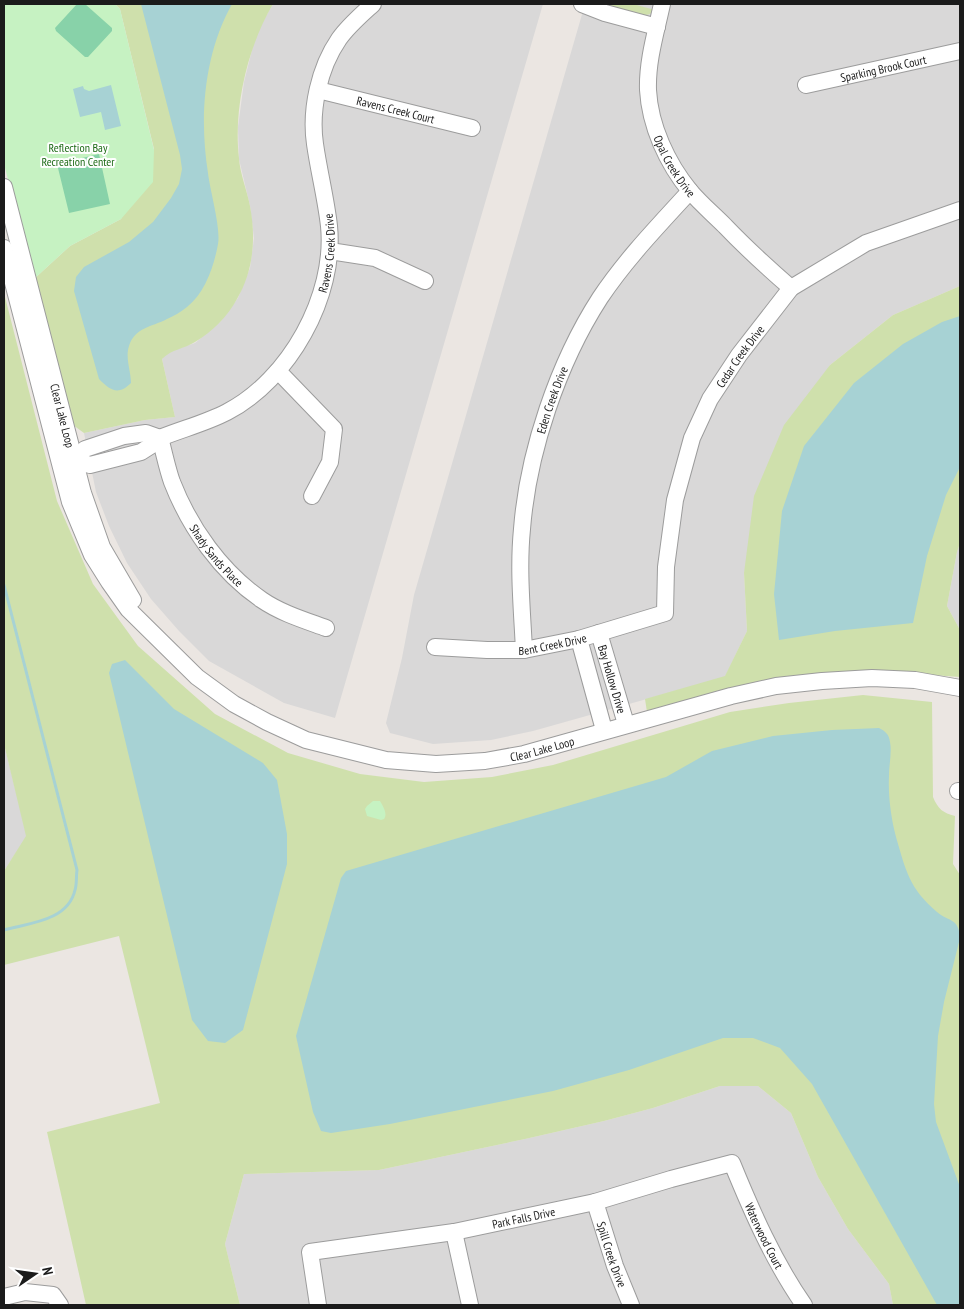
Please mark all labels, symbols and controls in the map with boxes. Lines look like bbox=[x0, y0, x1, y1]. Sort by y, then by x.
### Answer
street label: Sparking Brook Court bbox=[839, 51, 928, 85]
street label: Ravens Creek Court bbox=[355, 92, 437, 126]
street label: Opal Creek Drive bbox=[651, 133, 699, 200]
park label: Reflection Bay Recreation Center bbox=[41, 140, 115, 169]
street label: Ravens Creek Drive bbox=[314, 213, 337, 294]
street label: Cedar Creek Drive bbox=[712, 322, 767, 390]
street label: Eden Creek Drive bbox=[533, 364, 571, 435]
street label: Clear Lake Loop bbox=[48, 382, 78, 449]
street label: Shady Sands Place bbox=[187, 521, 247, 590]
street label: Bent Creek Drive bbox=[518, 630, 588, 658]
street label: Bay Hollow Drive bbox=[595, 643, 630, 715]
street label: Clear Lake Loop bbox=[509, 733, 576, 764]
street label: Waterwood Court bbox=[742, 1200, 787, 1272]
street label: Park Falls Drive bbox=[491, 1203, 556, 1231]
street label: Spill Creek Drive bbox=[594, 1220, 630, 1289]
north arrow bbox=[10, 1249, 60, 1299]
text: N bbox=[38, 1265, 57, 1277]

